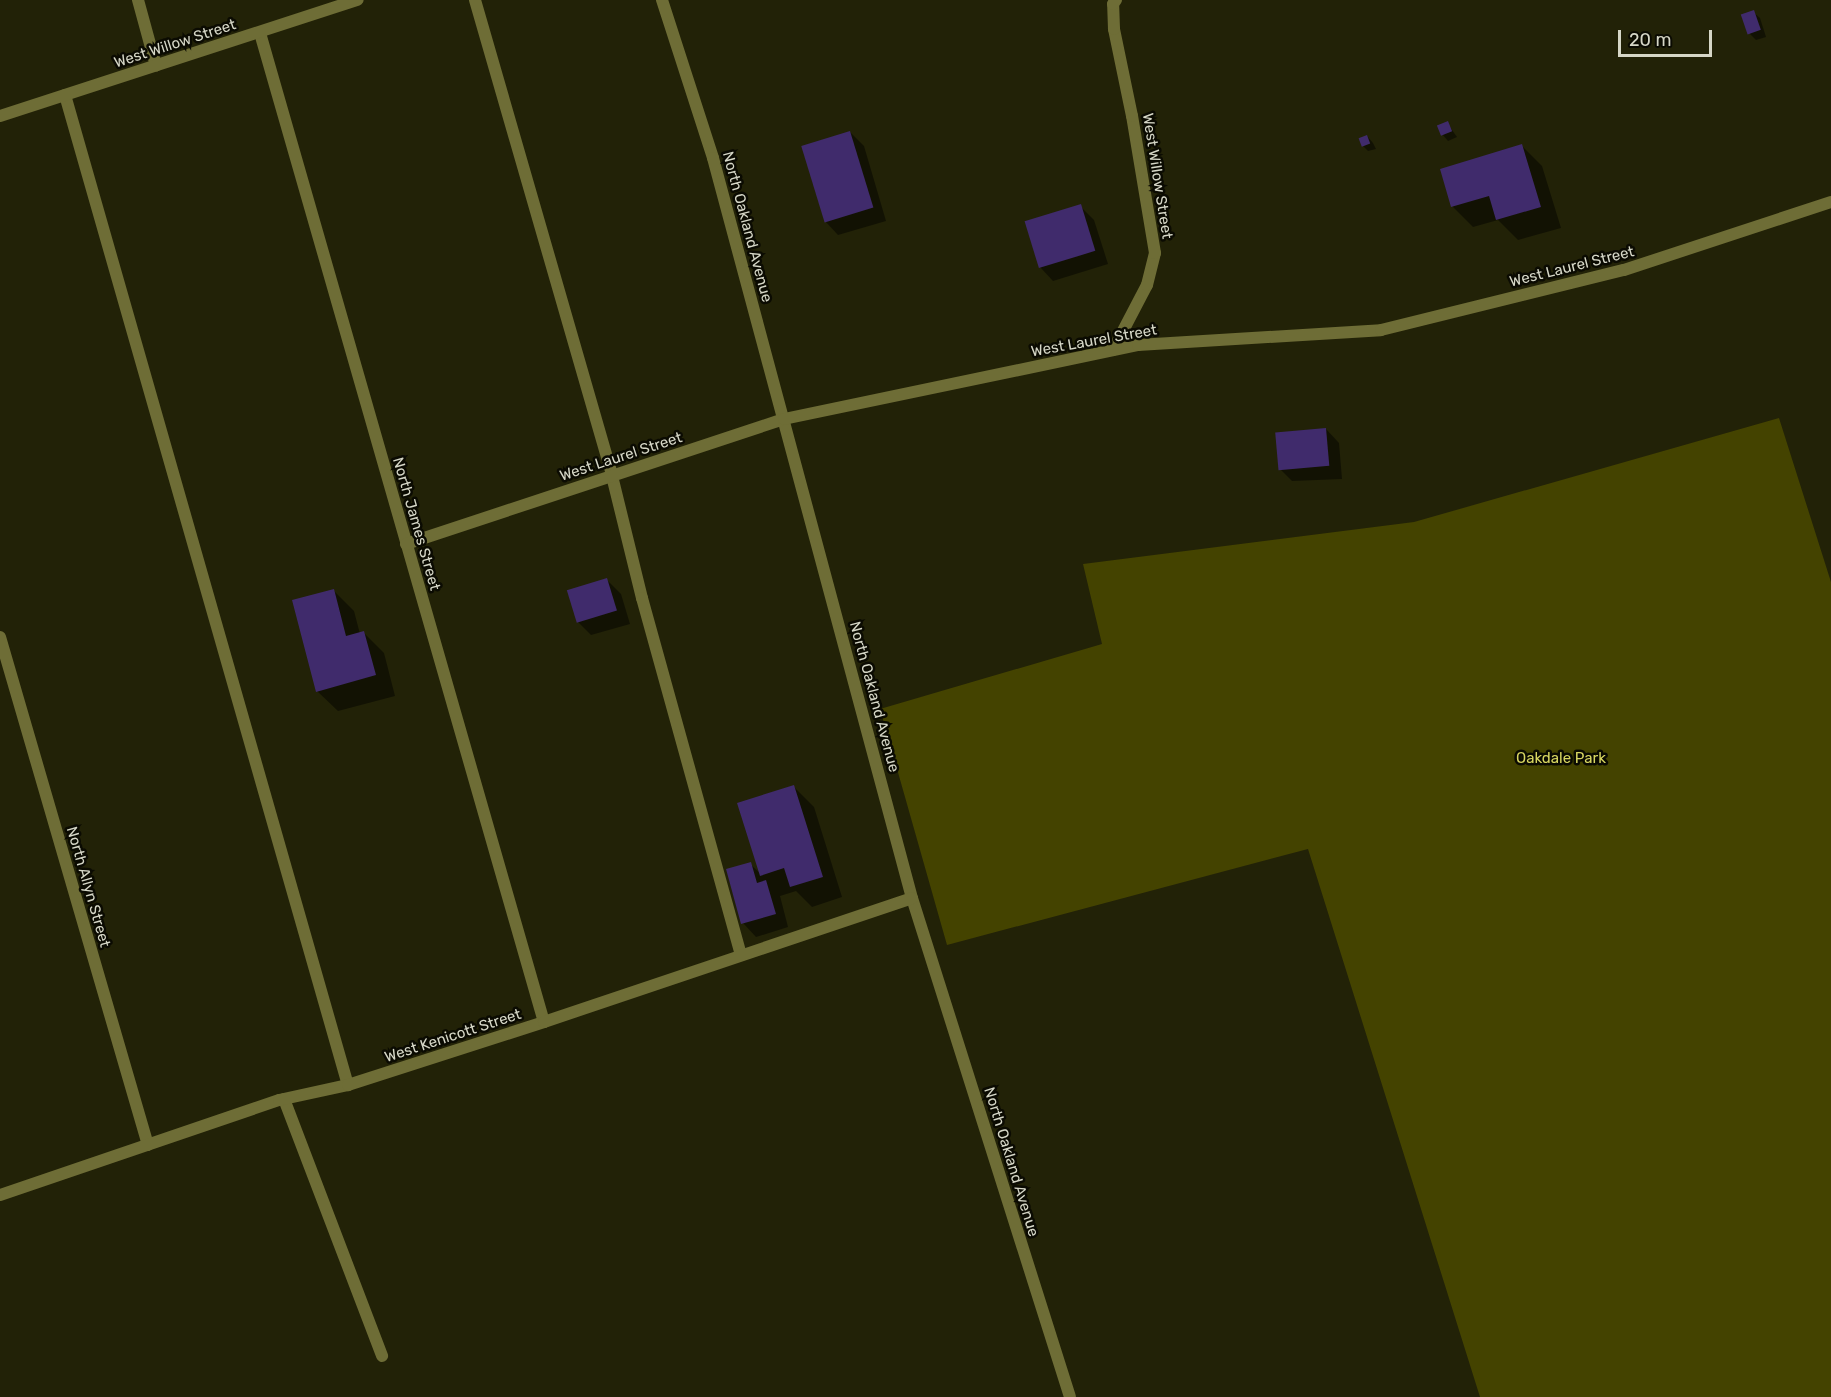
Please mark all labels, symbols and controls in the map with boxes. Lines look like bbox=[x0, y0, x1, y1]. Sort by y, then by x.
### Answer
street label: West Willow Street bbox=[111, 16, 239, 72]
scale bar bbox=[1621, 18, 1716, 56]
text: 20 m bbox=[1629, 29, 1671, 51]
street label: West Willow Street bbox=[1138, 112, 1176, 240]
street label: North Oakland Avenue bbox=[718, 149, 776, 305]
street label: West Laurel Street bbox=[1508, 243, 1636, 291]
street label: West Laurel Street bbox=[1030, 321, 1158, 361]
street label: West Laurel Street bbox=[558, 429, 684, 485]
street label: North James Street bbox=[388, 455, 444, 593]
street label: North Oakland Avenue bbox=[845, 619, 903, 775]
park label: Oakdale Park bbox=[1516, 750, 1606, 768]
street label: North Allyn Street bbox=[62, 824, 114, 950]
street label: West Kenicott Street bbox=[382, 1005, 524, 1067]
street label: North Oakland Avenue bbox=[980, 1085, 1042, 1239]

